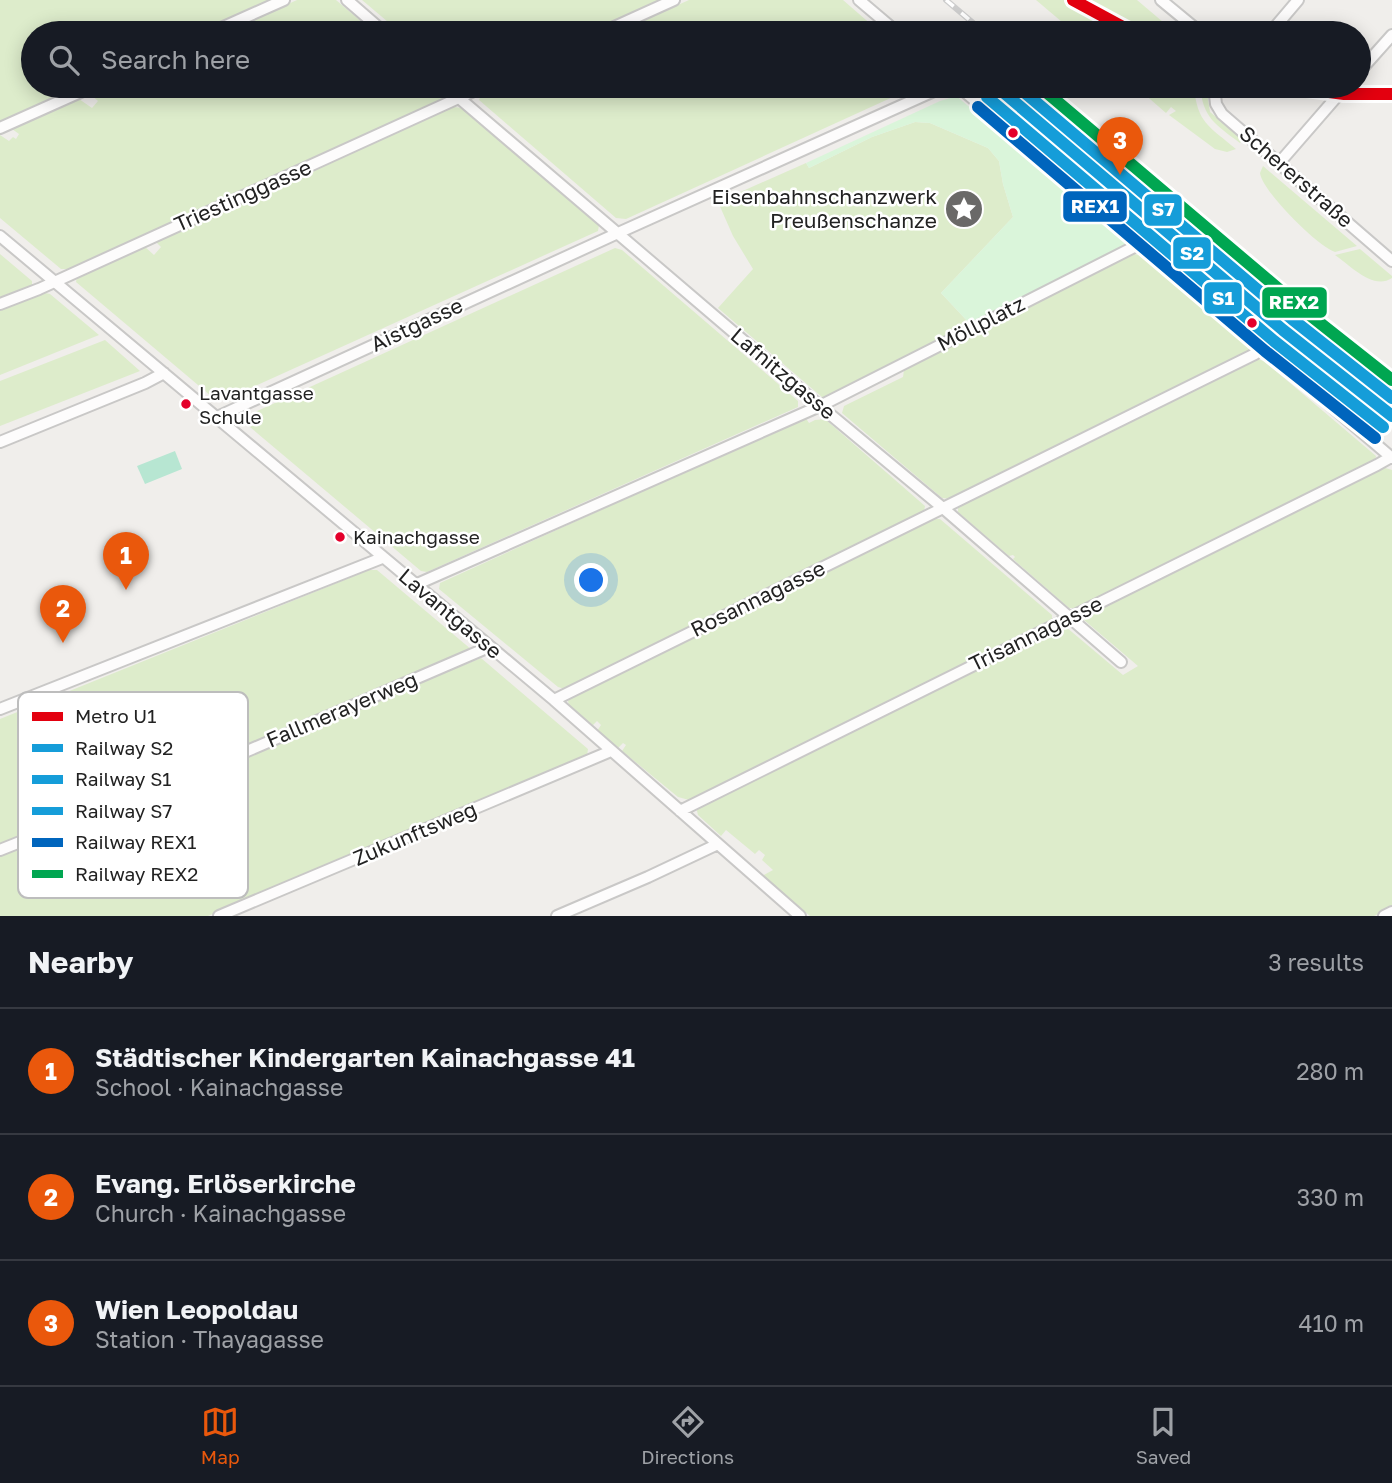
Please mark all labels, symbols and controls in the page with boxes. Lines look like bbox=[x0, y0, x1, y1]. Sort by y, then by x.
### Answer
search box bbox=[21, 21, 1371, 98]
icon: search bbox=[45, 41, 83, 79]
text: Search here bbox=[101, 44, 250, 75]
pin: 3 bbox=[1097, 117, 1143, 175]
street label: Schererstraße bbox=[1235, 120, 1359, 233]
unlabelled marker bbox=[1006, 126, 1020, 140]
street label: Triestinggasse bbox=[170, 153, 315, 237]
place label: Eisenbahnschanzwerk Preußenschanze bbox=[712, 183, 937, 233]
place icon: Eisenbahnschanzwerk Preußenschanze bbox=[943, 188, 985, 230]
line badge: REX1 bbox=[1062, 190, 1128, 223]
line badge: S7 bbox=[1143, 193, 1183, 227]
text: REX1 bbox=[1071, 194, 1120, 217]
text: S7 bbox=[1151, 197, 1175, 220]
line badge: S2 bbox=[1172, 236, 1212, 270]
text: S2 bbox=[1180, 241, 1204, 264]
line badge: S1 bbox=[1203, 281, 1243, 315]
text: S1 bbox=[1212, 286, 1234, 309]
line badge: REX2 bbox=[1261, 286, 1328, 319]
street label: Möllplatz bbox=[932, 290, 1029, 356]
text: REX2 bbox=[1269, 290, 1319, 313]
street label: Aistgasse bbox=[366, 292, 467, 357]
unlabelled marker bbox=[1245, 316, 1259, 330]
street label: Lafnitzgasse bbox=[726, 322, 841, 425]
place label: Lavantgasse Schule bbox=[199, 381, 314, 428]
marker: Lavantgasse Schule bbox=[179, 397, 193, 411]
place label: Kainachgasse bbox=[353, 525, 480, 548]
marker: Kainachgasse bbox=[333, 530, 347, 544]
pin: 1 bbox=[103, 532, 149, 590]
street label: Rosannagasse bbox=[686, 554, 829, 642]
street label: Lavantgasse bbox=[394, 562, 508, 664]
your location bbox=[574, 563, 608, 597]
pin: 2 bbox=[40, 585, 86, 643]
street label: Trisannagasse bbox=[965, 590, 1106, 677]
street label: Fallmerayerweg bbox=[262, 666, 421, 753]
legend bbox=[18, 692, 248, 898]
text: Metro U1 bbox=[75, 704, 156, 727]
text: Railway S2 bbox=[75, 736, 173, 759]
text: Railway S1 bbox=[75, 767, 172, 790]
street label: Zukunftsweg bbox=[349, 795, 480, 871]
text: Railway S7 bbox=[75, 799, 172, 822]
text: Railway REX1 bbox=[75, 830, 196, 853]
text: Railway REX2 bbox=[75, 862, 198, 885]
text: Nearby bbox=[28, 944, 133, 980]
text: 3 results bbox=[1268, 948, 1364, 976]
text: Städtischer Kindergarten Kainachgasse 41 bbox=[95, 1042, 635, 1073]
text: 1 bbox=[45, 1057, 57, 1085]
text: 280 m bbox=[1296, 1057, 1364, 1085]
text: School · Kainachgasse bbox=[95, 1073, 343, 1101]
text: Evang. Erlöserkirche bbox=[95, 1168, 356, 1199]
text: 2 bbox=[44, 1183, 58, 1211]
text: 330 m bbox=[1297, 1183, 1364, 1211]
text: Church · Kainachgasse bbox=[95, 1199, 346, 1227]
text: Wien Leopoldau bbox=[95, 1294, 298, 1325]
text: 3 bbox=[44, 1309, 58, 1337]
text: 410 m bbox=[1298, 1309, 1364, 1337]
text: Station · Thayagasse bbox=[95, 1325, 324, 1353]
tab: Map bbox=[201, 1403, 240, 1468]
tab: Directions bbox=[641, 1403, 734, 1468]
tab: Saved bbox=[1136, 1403, 1191, 1468]

